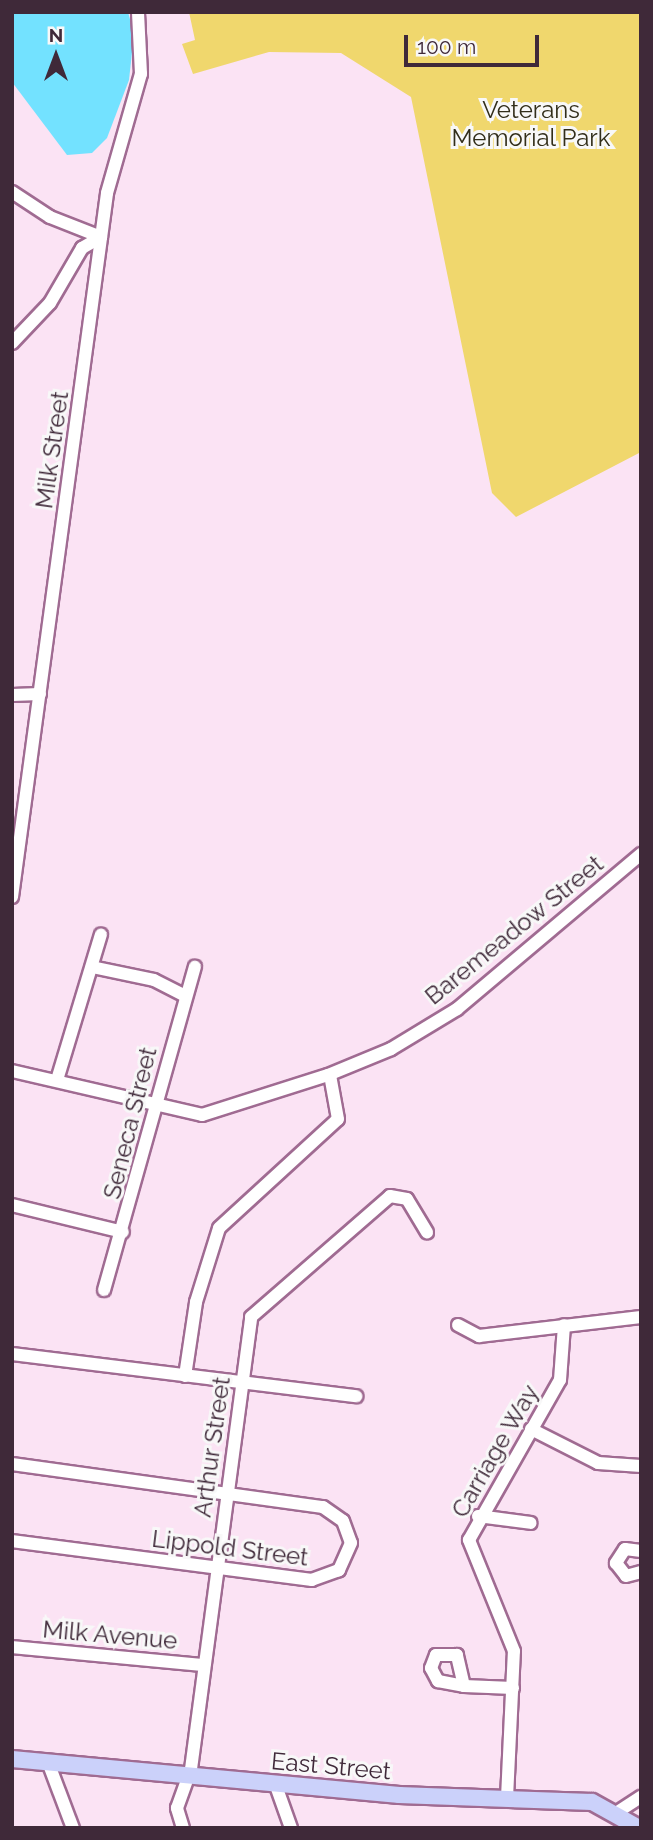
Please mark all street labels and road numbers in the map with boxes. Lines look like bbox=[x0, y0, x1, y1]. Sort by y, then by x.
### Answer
street label: Milk Street bbox=[30, 389, 74, 511]
street label: Baremeadow Street bbox=[419, 849, 609, 1011]
street label: Seneca Street bbox=[97, 1044, 163, 1202]
street label: Arthur Street bbox=[188, 1375, 236, 1519]
street label: Carriage Way bbox=[445, 1379, 545, 1523]
street label: Lippold Street bbox=[150, 1524, 310, 1572]
street label: Milk Avenue bbox=[41, 1615, 179, 1655]
street label: East Street bbox=[270, 1746, 392, 1786]

